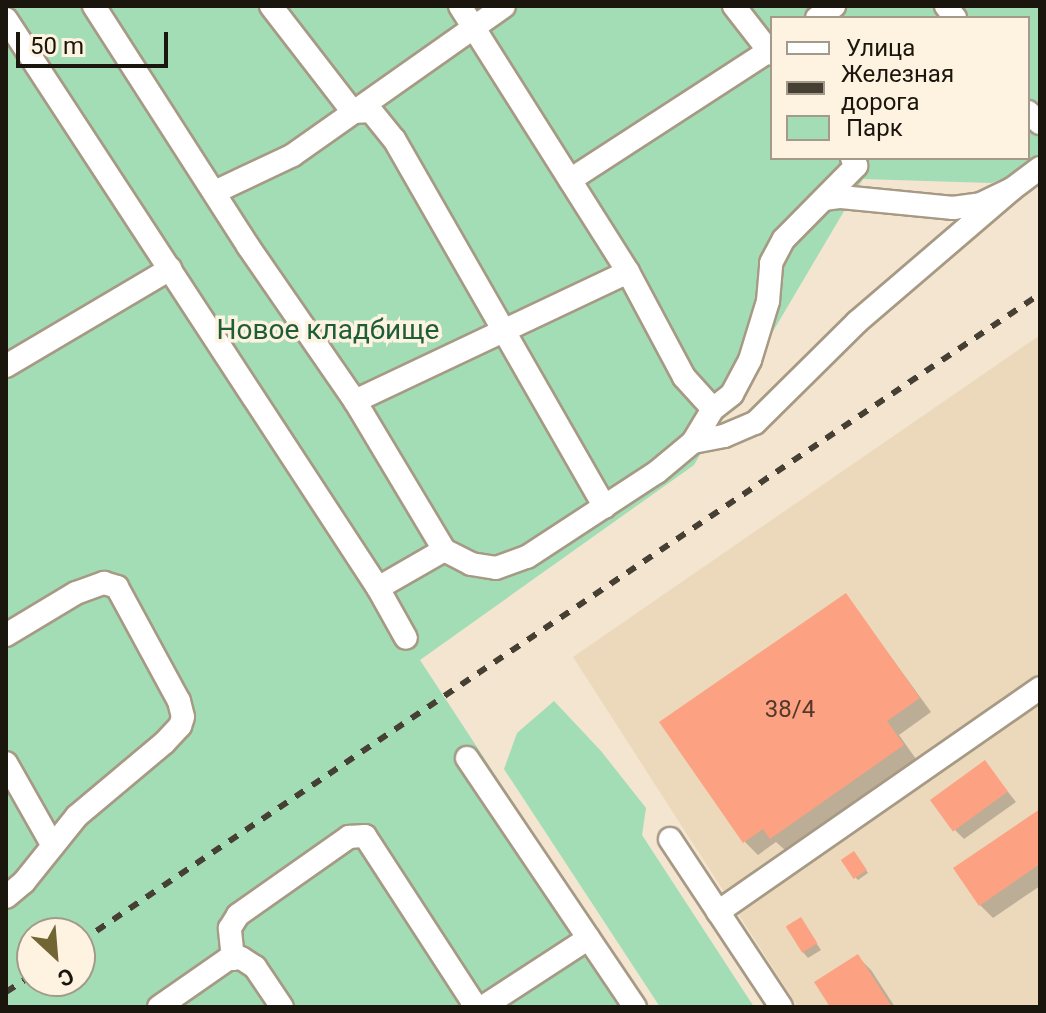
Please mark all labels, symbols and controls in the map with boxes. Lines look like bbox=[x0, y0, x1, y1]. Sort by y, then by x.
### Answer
scale bar bbox=[20, 16, 172, 66]
legend bbox=[770, 16, 1030, 160]
text: 50 m bbox=[30, 32, 84, 60]
text: Улица bbox=[846, 34, 915, 62]
text: Железная дорога bbox=[841, 60, 954, 116]
text: Парк bbox=[846, 114, 903, 142]
park label: Новое кладбище bbox=[217, 313, 439, 347]
house number: 38/4 bbox=[765, 696, 815, 724]
north arrow bbox=[16, 917, 96, 997]
text: С bbox=[54, 963, 78, 992]

